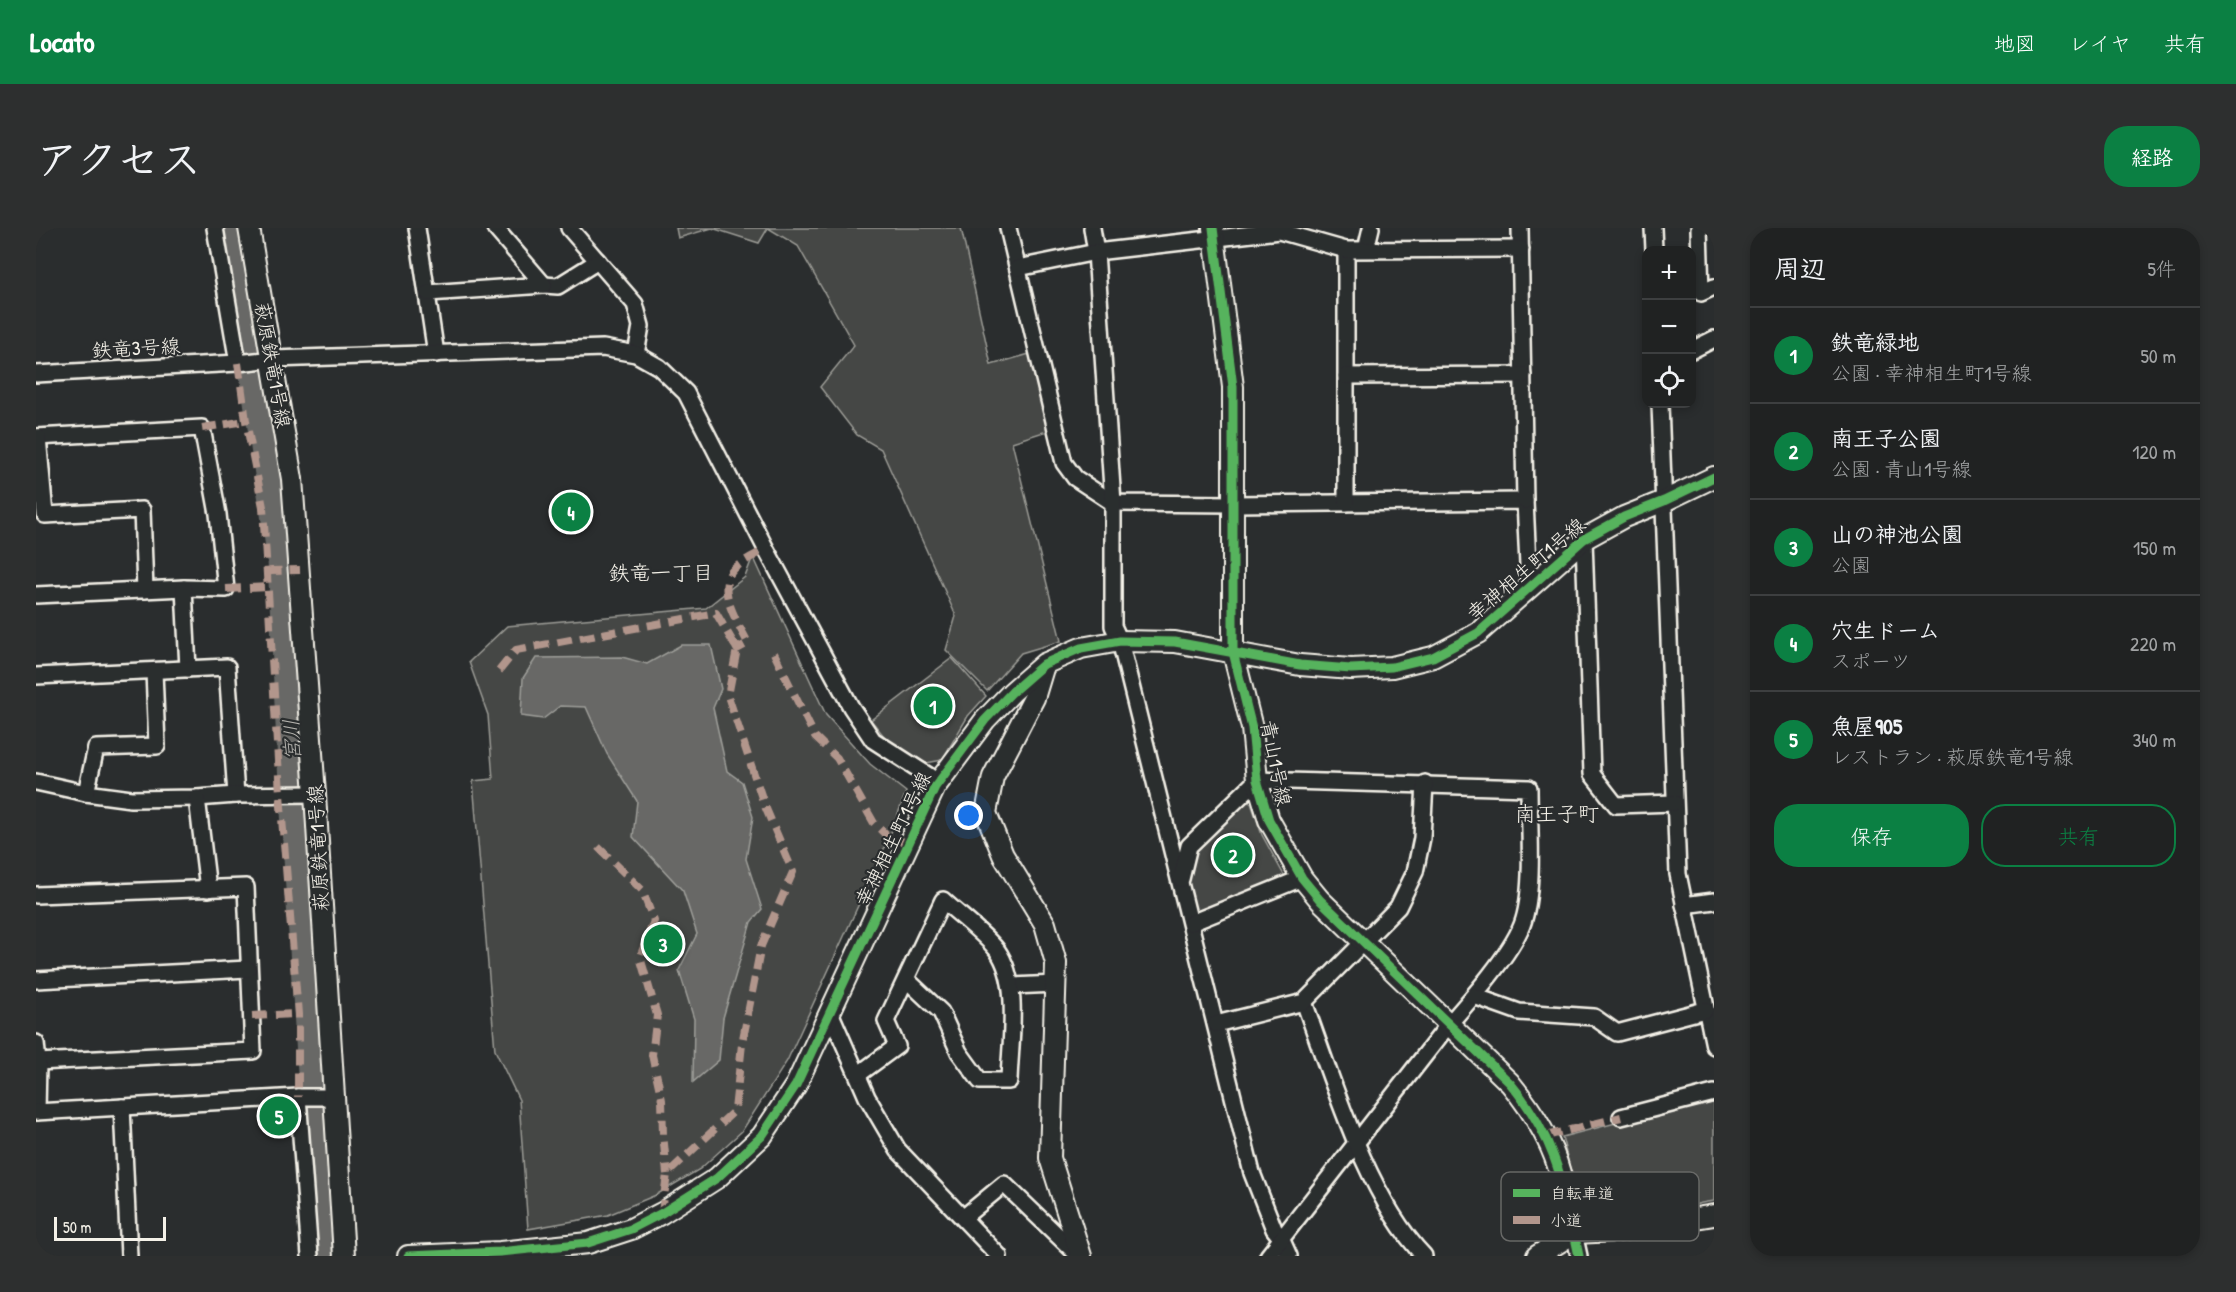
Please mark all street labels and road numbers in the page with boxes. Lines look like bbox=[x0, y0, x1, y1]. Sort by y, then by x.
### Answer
street label: 萩原鉄竜1号線 bbox=[249, 300, 298, 430]
street label: 鉄竜3号線 bbox=[91, 332, 181, 363]
street label: 幸神相生町1号線 bbox=[1461, 511, 1591, 626]
street label: 青山1号線 bbox=[1255, 717, 1298, 808]
street label: 幸神相生町1号線 bbox=[848, 767, 937, 911]
street label: 萩原鉄竜1号線 bbox=[301, 784, 334, 912]

